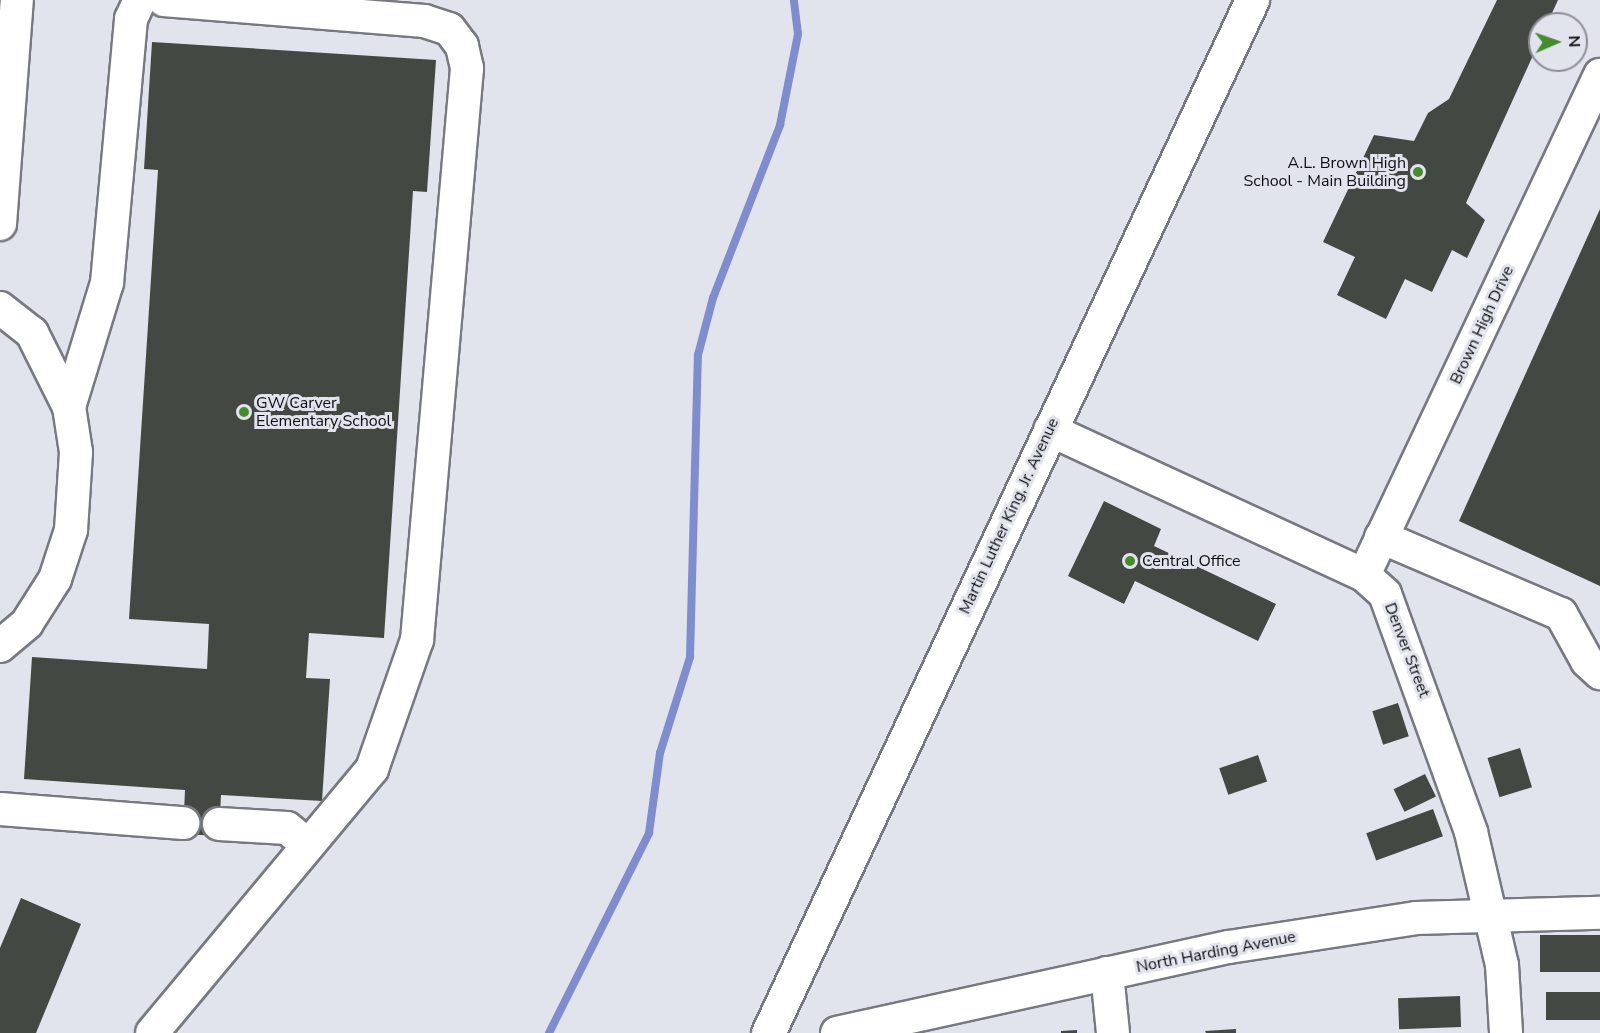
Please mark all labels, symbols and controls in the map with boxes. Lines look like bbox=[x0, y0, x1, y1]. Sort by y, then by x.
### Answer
north arrow bbox=[1528, 12, 1588, 72]
text: N bbox=[1563, 35, 1585, 48]
place label: A.L. Brown High School - Main Building bbox=[1243, 153, 1406, 191]
marker: A.L. Brown High School - Main Building bbox=[1411, 165, 1425, 179]
street label: Brown High Drive bbox=[1446, 263, 1518, 387]
place label: GW Carver Elementary School bbox=[256, 393, 391, 431]
marker: GW Carver Elementary School bbox=[237, 405, 251, 419]
street label: Martin Luther King, Jr. Avenue bbox=[955, 415, 1063, 617]
place label: Central Office bbox=[1142, 551, 1240, 571]
marker: Central Office bbox=[1123, 554, 1137, 568]
street label: Denver Street bbox=[1380, 600, 1434, 700]
street label: North Harding Avenue bbox=[1135, 927, 1297, 977]

